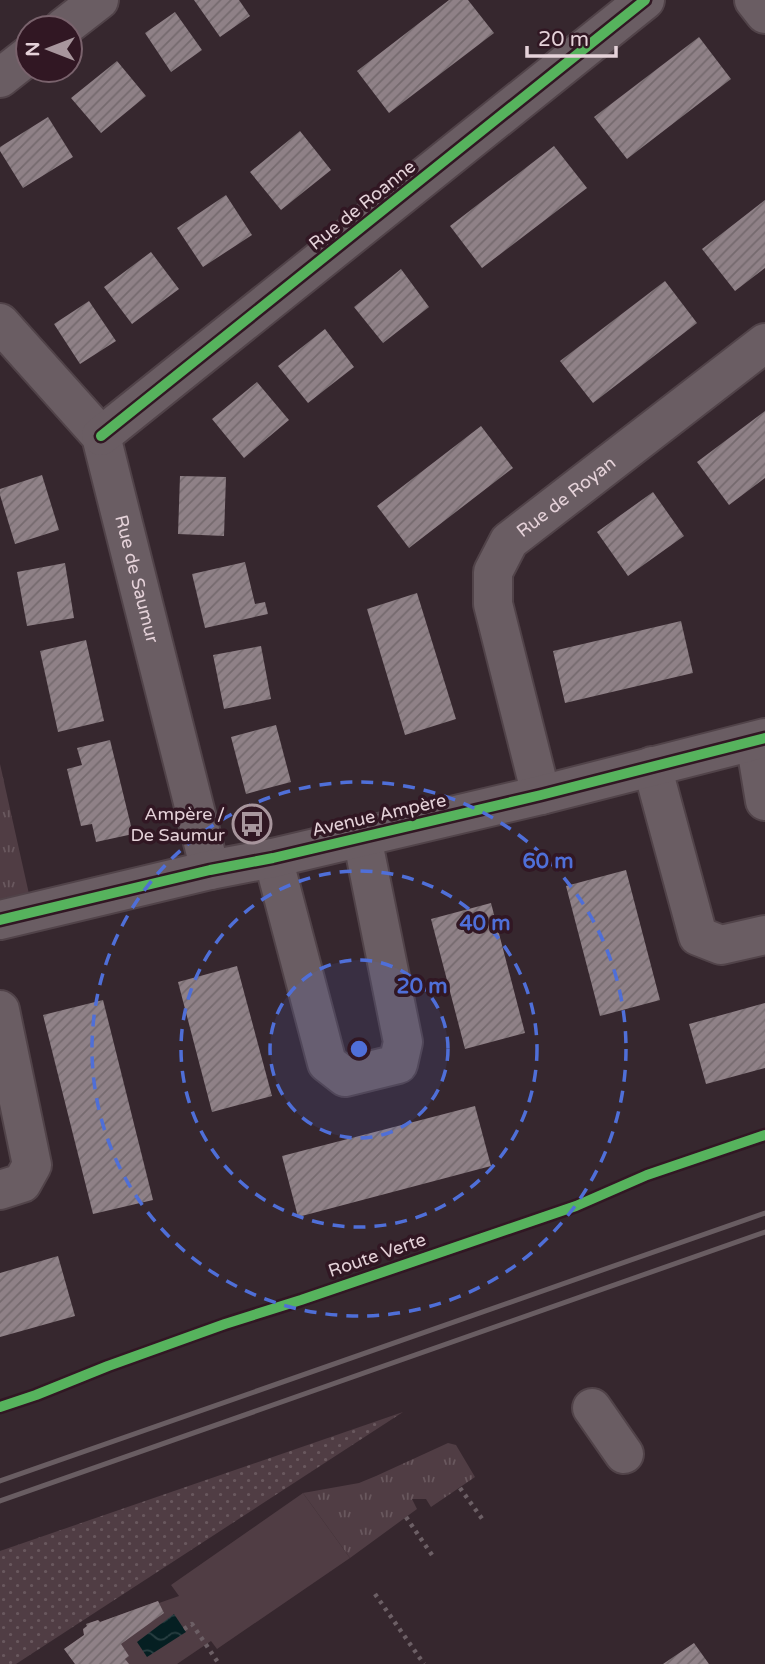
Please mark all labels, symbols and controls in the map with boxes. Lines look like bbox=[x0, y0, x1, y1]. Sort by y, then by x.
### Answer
north arrow bbox=[14, 14, 84, 84]
scale bar bbox=[527, 14, 616, 58]
text: 20 m bbox=[538, 27, 589, 52]
text: N bbox=[22, 41, 44, 57]
street label: Rue de Roanne bbox=[304, 155, 420, 255]
street label: Rue de Royan bbox=[512, 452, 620, 542]
street label: Rue de Saumur bbox=[110, 513, 164, 645]
street label: Avenue Ampère bbox=[310, 789, 448, 841]
place label: Ampère / De Saumur bbox=[131, 803, 225, 846]
bus stop icon: Ampère / De Saumur bbox=[231, 803, 273, 845]
text: 60 m bbox=[522, 849, 574, 874]
text: 40 m bbox=[459, 911, 511, 936]
text: 20 m bbox=[396, 974, 448, 999]
centre of rings bbox=[347, 1037, 371, 1061]
street label: Route Verte bbox=[325, 1228, 429, 1282]

